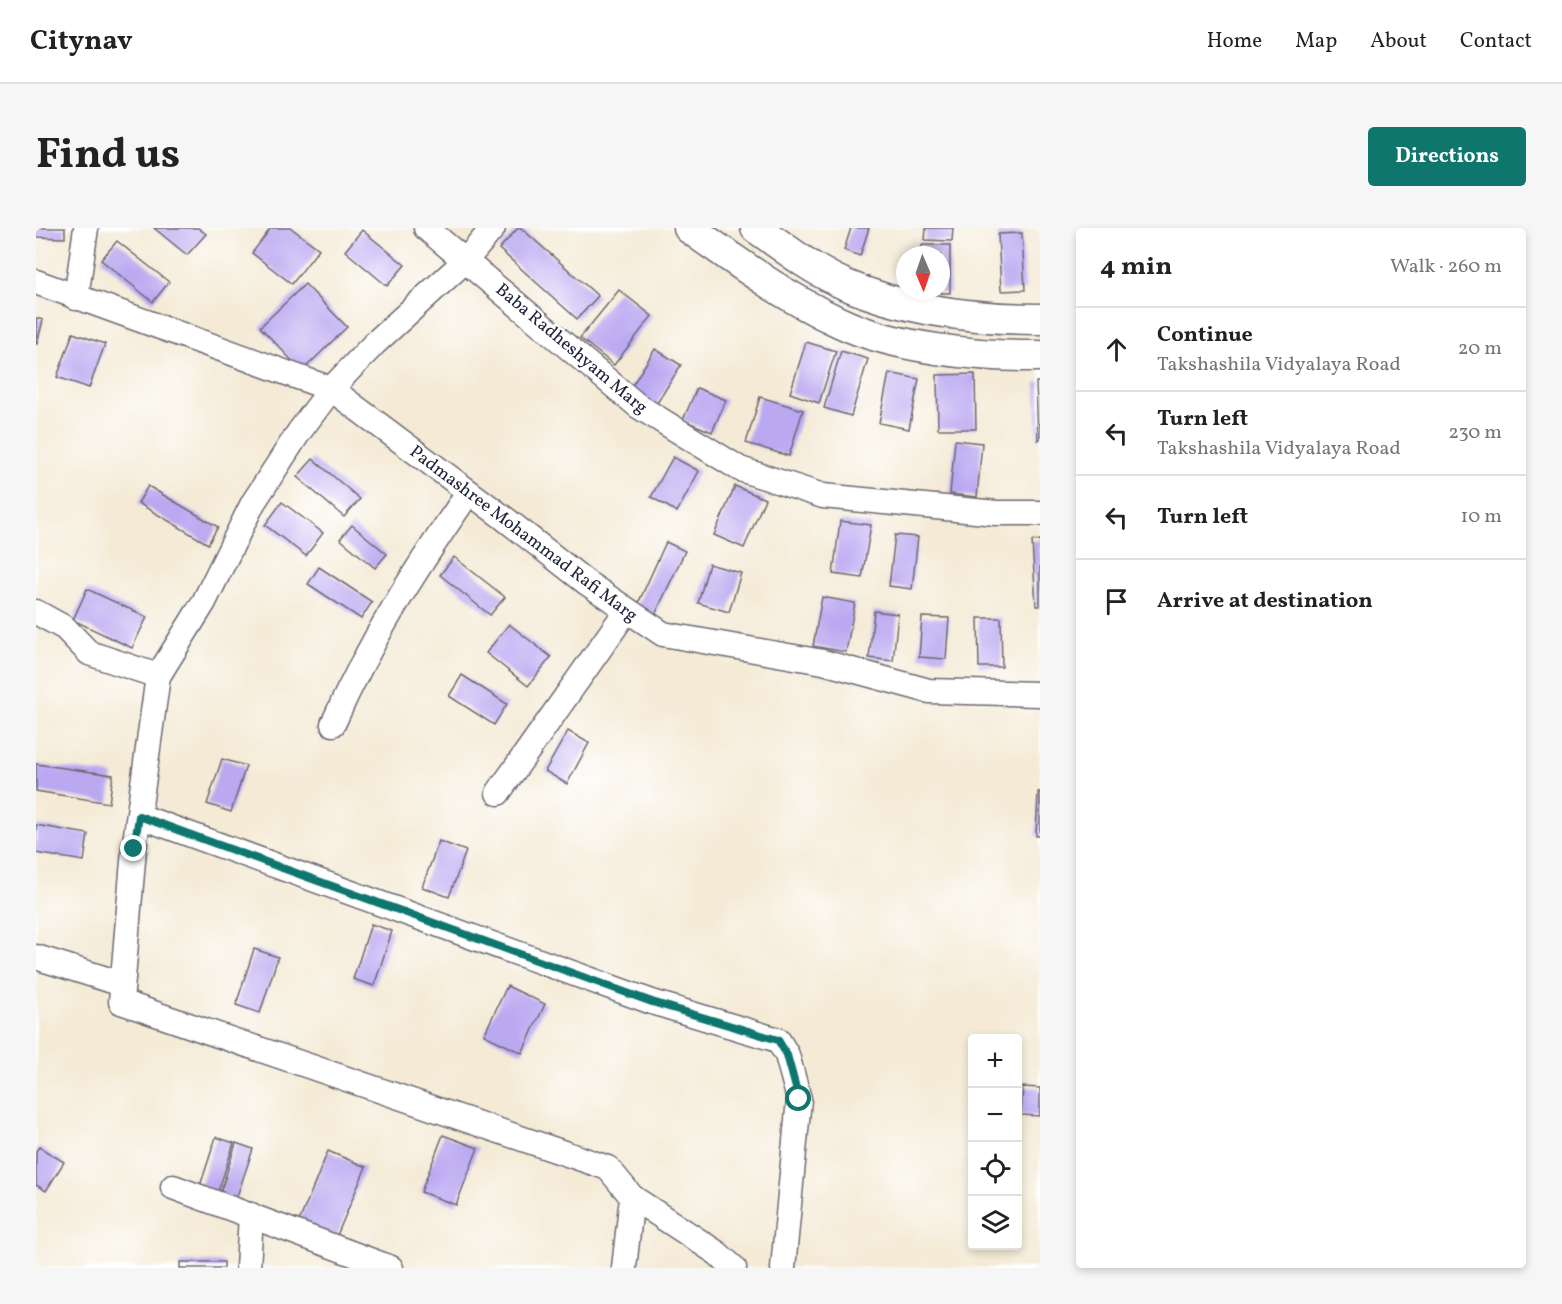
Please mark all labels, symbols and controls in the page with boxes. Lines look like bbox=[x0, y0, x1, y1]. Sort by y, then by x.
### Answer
text: Citynav bbox=[30, 22, 133, 61]
text: Home bbox=[1207, 27, 1262, 56]
text: Map bbox=[1295, 27, 1337, 56]
text: About bbox=[1370, 27, 1427, 56]
text: Contact bbox=[1460, 27, 1532, 56]
text: Find us bbox=[36, 127, 180, 186]
button: Directions bbox=[1368, 127, 1526, 186]
north arrow bbox=[896, 246, 950, 300]
text: 4 min bbox=[1100, 249, 1172, 285]
text: Walk · 260 m bbox=[1390, 253, 1502, 281]
street label: Baba Radheshyam Marg bbox=[490, 278, 652, 420]
text: Continue bbox=[1157, 320, 1253, 351]
icon: ahead bbox=[1100, 333, 1133, 366]
text: 20 m bbox=[1458, 335, 1502, 363]
text: Takshashila Vidyalaya Road bbox=[1157, 351, 1401, 379]
text: Turn left bbox=[1157, 404, 1248, 435]
icon: left bbox=[1100, 417, 1133, 450]
text: 230 m bbox=[1448, 419, 1502, 447]
text: Takshashila Vidyalaya Road bbox=[1157, 435, 1401, 463]
street label: Padmashree Mohammad Rafi Marg bbox=[404, 440, 642, 628]
icon: left bbox=[1100, 501, 1133, 534]
text: Turn left bbox=[1157, 502, 1248, 533]
text: 10 m bbox=[1461, 503, 1502, 531]
icon: arrive bbox=[1100, 585, 1133, 618]
text: Arrive at destination bbox=[1157, 586, 1373, 617]
route end bbox=[120, 835, 146, 861]
map controls bbox=[968, 1034, 1022, 1250]
button: + bbox=[968, 1034, 1022, 1088]
route start bbox=[785, 1085, 811, 1111]
button: − bbox=[968, 1088, 1022, 1142]
button: locate bbox=[968, 1142, 1022, 1196]
button: layers bbox=[968, 1196, 1022, 1250]

